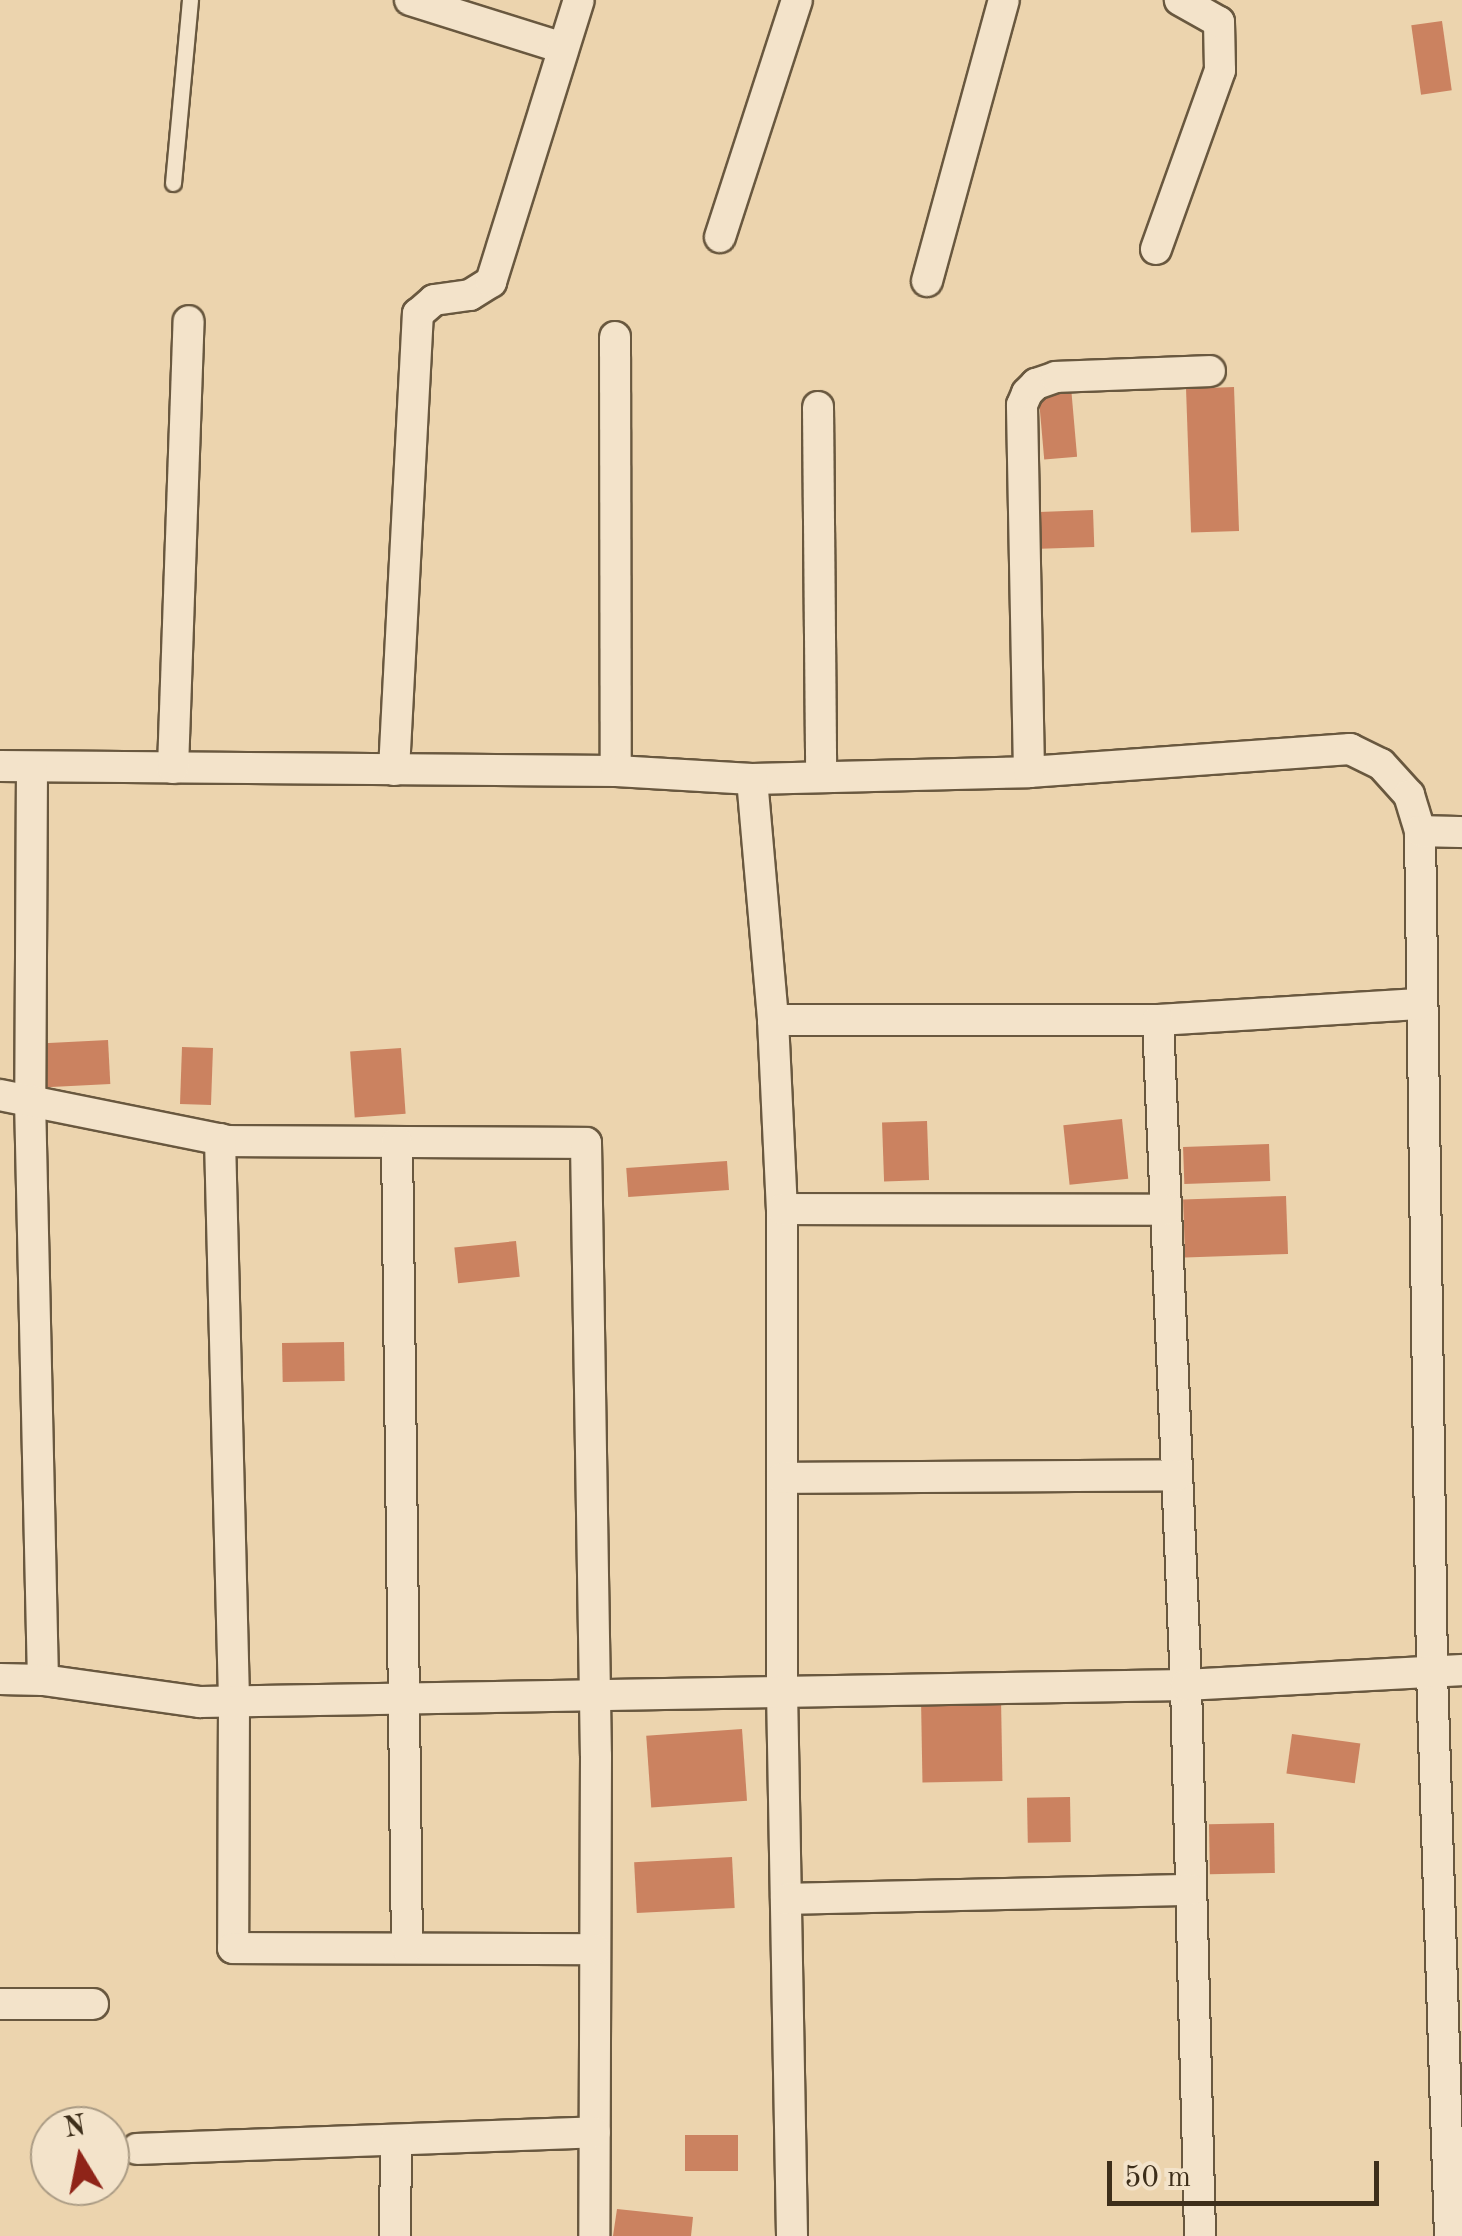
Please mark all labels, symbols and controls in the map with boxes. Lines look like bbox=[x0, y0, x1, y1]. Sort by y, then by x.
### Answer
north arrow bbox=[30, 2106, 130, 2206]
text: N bbox=[62, 2113, 88, 2144]
scale bar bbox=[1112, 2141, 1384, 2203]
text: 50 m bbox=[1124, 2163, 1191, 2193]

